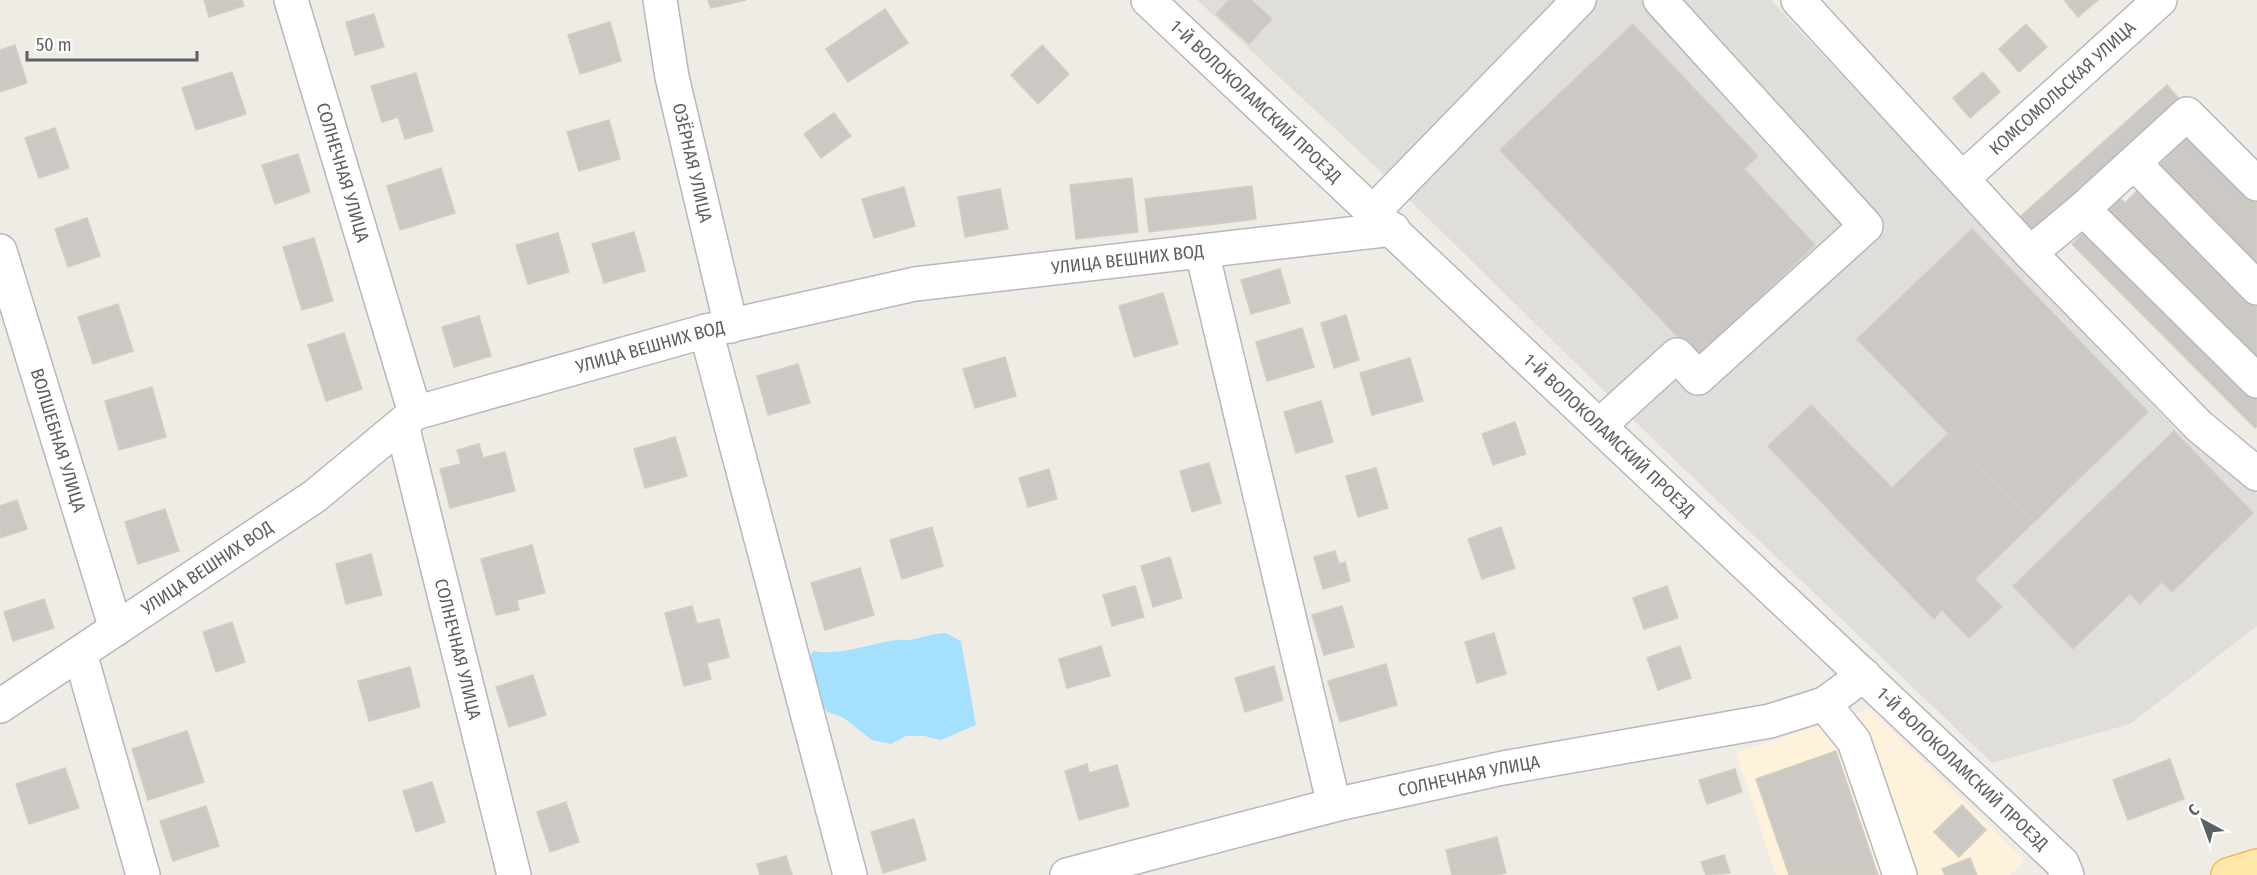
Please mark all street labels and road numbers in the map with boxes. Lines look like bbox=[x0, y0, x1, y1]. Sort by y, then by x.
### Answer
street label: 1-Й ВОЛОКОЛАМСКИЙ ПРОЕЗД bbox=[1165, 15, 1346, 188]
street label: КОМСОМОЛЬСКАЯ УЛИЦА bbox=[1985, 16, 2140, 160]
street label: СОЛНЕЧНАЯ УЛИЦА bbox=[311, 100, 374, 245]
street label: ОЗЁРНАЯ УЛИЦА bbox=[668, 101, 717, 225]
street label: УЛИЦА ВЕШНИХ ВОД bbox=[1049, 240, 1205, 279]
street label: УЛИЦА ВЕШНИХ ВОД bbox=[572, 316, 727, 378]
street label: 1-Й ВОЛОКОЛАМСКИЙ ПРОЕЗД bbox=[1519, 349, 1699, 521]
street label: ВОЛШЕБНАЯ УЛИЦА bbox=[26, 366, 91, 515]
street label: УЛИЦА ВЕШНИХ ВОД bbox=[136, 516, 277, 620]
street label: СОЛНЕЧНАЯ УЛИЦА bbox=[430, 576, 486, 722]
street label: 1-Й ВОЛОКОЛАМСКИЙ ПРОЕЗД bbox=[1872, 683, 2053, 855]
street label: СОЛНЕЧНАЯ УЛИЦА bbox=[1396, 751, 1542, 802]

